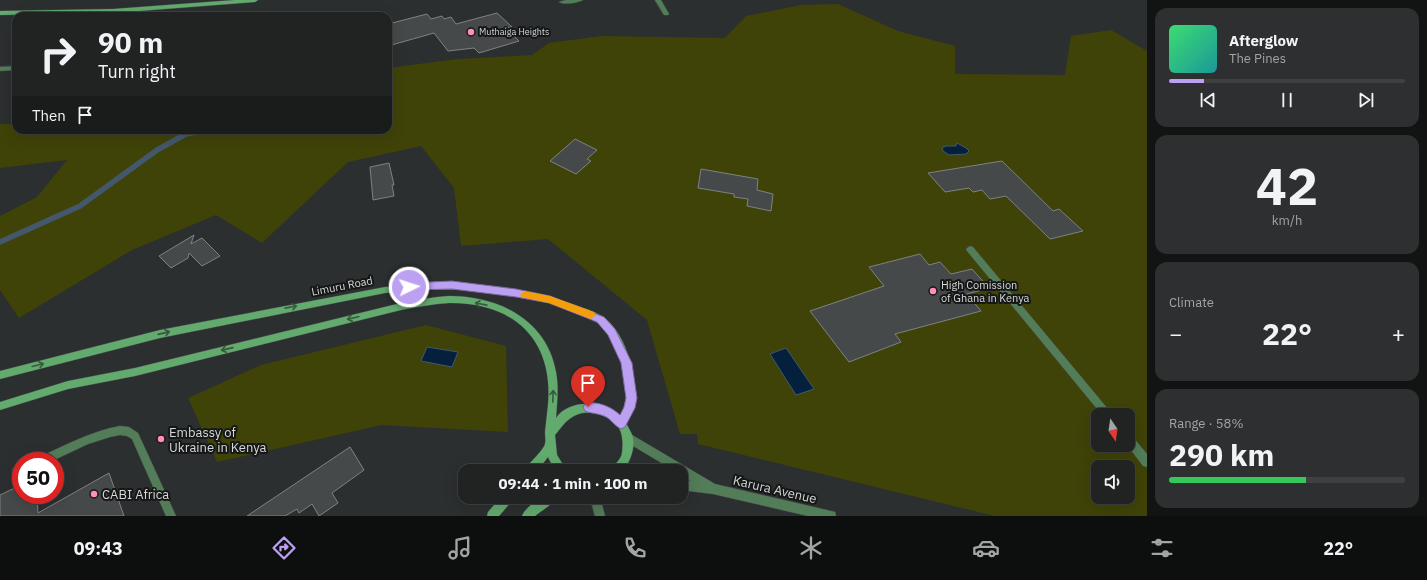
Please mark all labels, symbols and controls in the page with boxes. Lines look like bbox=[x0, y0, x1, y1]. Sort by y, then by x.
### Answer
text: 90 m bbox=[98, 24, 163, 61]
place label: Muthaiga Heights bbox=[479, 26, 549, 37]
marker: Muthaiga Heights bbox=[466, 27, 476, 37]
icon: right bbox=[32, 28, 84, 80]
text: Afterglow bbox=[1229, 31, 1298, 50]
text: The Pines bbox=[1229, 50, 1286, 67]
text: Turn right bbox=[98, 60, 176, 83]
icon: previous bbox=[1197, 89, 1219, 111]
icon: pause bbox=[1276, 89, 1298, 111]
icon: next bbox=[1355, 89, 1377, 111]
icon: arrive bbox=[74, 104, 96, 126]
text: Then bbox=[32, 106, 66, 125]
text: 42 bbox=[1256, 152, 1318, 219]
text: km/h bbox=[1272, 212, 1302, 229]
position arrow bbox=[388, 266, 430, 308]
street label: Limuru Road bbox=[310, 273, 374, 299]
place label: High Comission of Ghana in Kenya bbox=[941, 278, 1030, 305]
marker: High Comission of Ghana in Kenya bbox=[928, 286, 938, 296]
text: Climate bbox=[1169, 294, 1214, 311]
one-way arrow bbox=[475, 300, 488, 308]
one-way arrow bbox=[284, 303, 297, 311]
text: 22° bbox=[1262, 314, 1312, 353]
one-way arrow bbox=[347, 315, 360, 322]
text: − bbox=[1169, 319, 1182, 348]
text: + bbox=[1392, 319, 1405, 348]
one-way arrow bbox=[157, 329, 170, 337]
one-way arrow bbox=[221, 345, 234, 353]
one-way arrow bbox=[31, 361, 44, 369]
pin bbox=[571, 366, 605, 407]
icon: arrive bbox=[577, 372, 599, 394]
one-way arrow bbox=[549, 390, 556, 403]
north arrow bbox=[1091, 408, 1135, 452]
map controls bbox=[1091, 408, 1135, 504]
text: Range · 58% bbox=[1169, 415, 1243, 432]
place label: Embassy of Ukraine in Kenya bbox=[169, 424, 267, 456]
marker: Embassy of Ukraine in Kenya bbox=[156, 434, 166, 444]
text: 290 km bbox=[1169, 435, 1274, 474]
speed limit sign: 50 bbox=[12, 452, 64, 504]
button: sound bbox=[1091, 460, 1135, 504]
street label: Karura Avenue bbox=[731, 472, 818, 507]
text: 09:44 · 1 min · 100 m bbox=[499, 474, 647, 493]
place label: CABI Africa bbox=[102, 486, 169, 503]
marker: CABI Africa bbox=[89, 489, 99, 499]
icon: directions bbox=[270, 534, 298, 562]
icon: music bbox=[446, 534, 474, 562]
icon: phone bbox=[621, 534, 649, 562]
icon: climate bbox=[797, 534, 825, 562]
icon: car bbox=[972, 534, 1000, 562]
icon: filters bbox=[1148, 534, 1176, 562]
text: 09:43 bbox=[74, 537, 123, 560]
text: 22° bbox=[1323, 537, 1353, 560]

